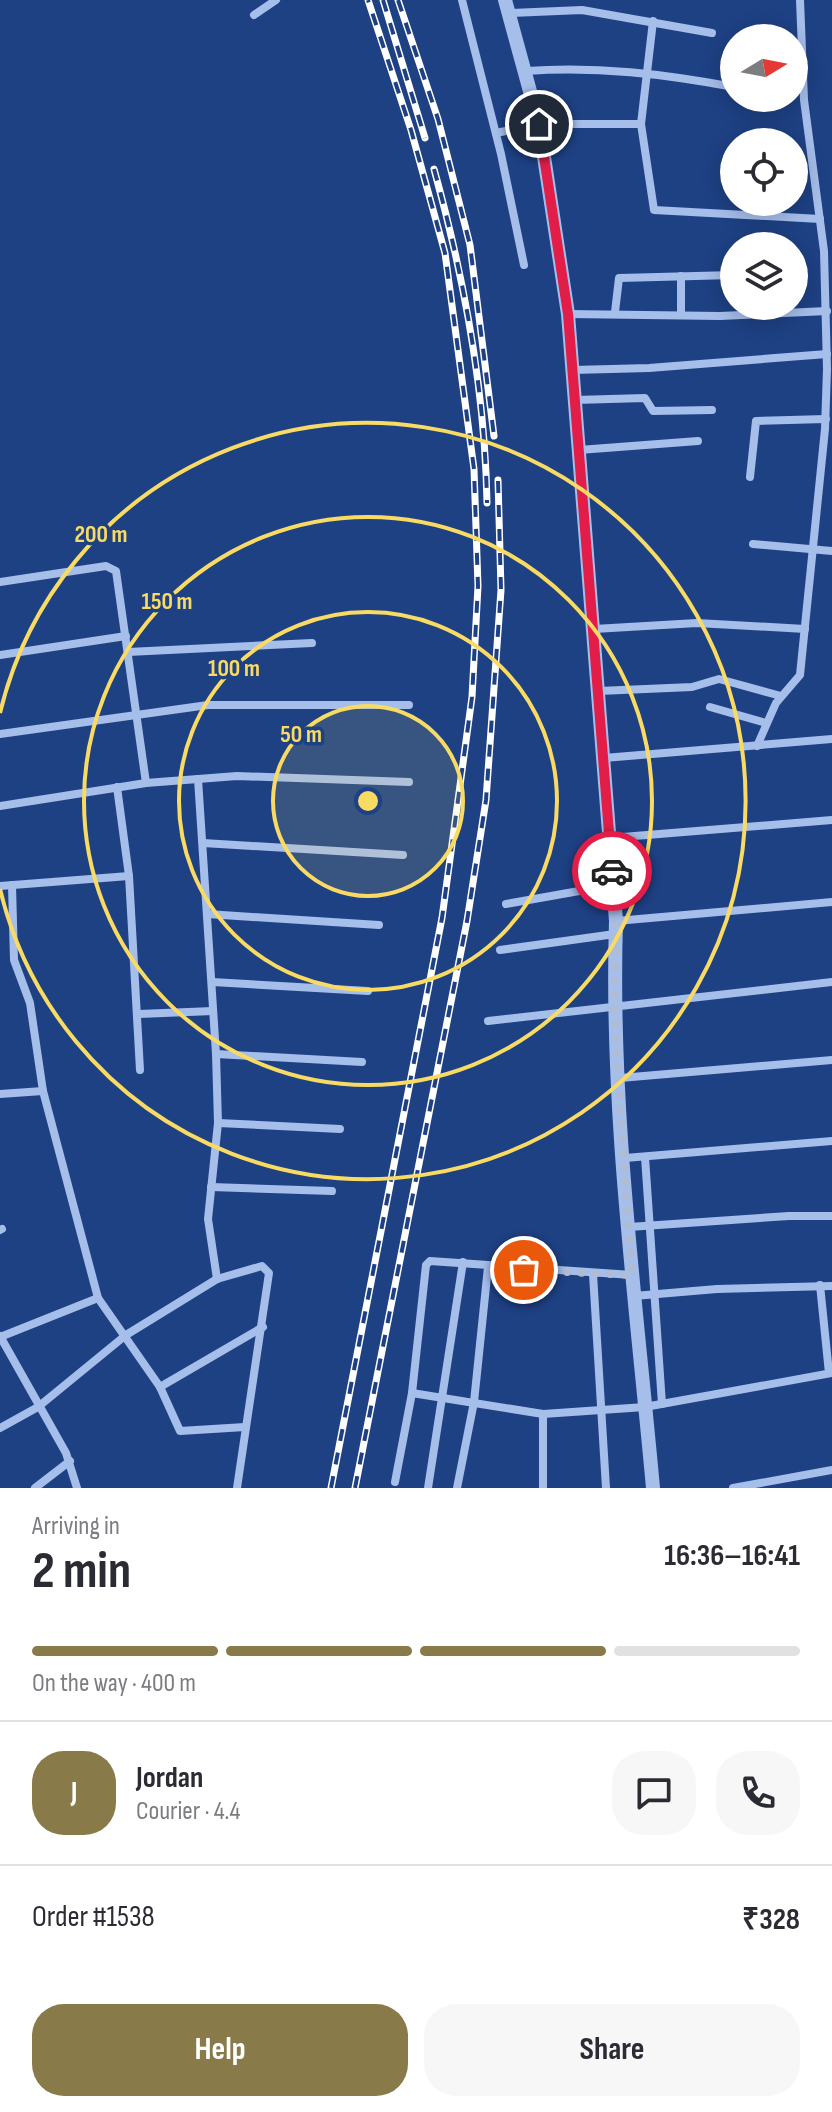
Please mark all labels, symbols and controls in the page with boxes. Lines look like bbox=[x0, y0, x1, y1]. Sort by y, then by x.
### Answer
north arrow bbox=[720, 24, 808, 112]
map controls bbox=[720, 24, 808, 320]
pin bbox=[505, 90, 573, 158]
icon: home bbox=[517, 102, 561, 146]
button: locate bbox=[720, 128, 808, 216]
button: layers bbox=[720, 232, 808, 320]
text: 200 m bbox=[74, 520, 128, 549]
text: 150 m bbox=[141, 587, 193, 616]
text: 100 m bbox=[208, 654, 260, 683]
text: 50 m bbox=[280, 720, 322, 749]
centre of rings bbox=[354, 787, 382, 815]
courier bbox=[572, 831, 652, 911]
icon: car bbox=[590, 849, 634, 893]
pin bbox=[490, 1236, 558, 1304]
icon: bag bbox=[502, 1248, 546, 1292]
text: Arriving in bbox=[32, 1511, 120, 1542]
text: 16:36–16:41 bbox=[664, 1538, 800, 1574]
text: 2 min bbox=[32, 1540, 131, 1603]
text: On the way · 400 m bbox=[32, 1668, 196, 1699]
button: chat bbox=[612, 1751, 696, 1835]
button: phone bbox=[716, 1751, 800, 1835]
text: Jordan bbox=[136, 1760, 203, 1796]
text: J bbox=[71, 1775, 77, 1811]
text: Courier · 4.4 bbox=[136, 1796, 240, 1827]
text: Order #1538 bbox=[32, 1899, 155, 1935]
text: ₹328 bbox=[742, 1902, 800, 1938]
button: Help bbox=[32, 2004, 408, 2096]
button: Share bbox=[424, 2004, 800, 2096]

